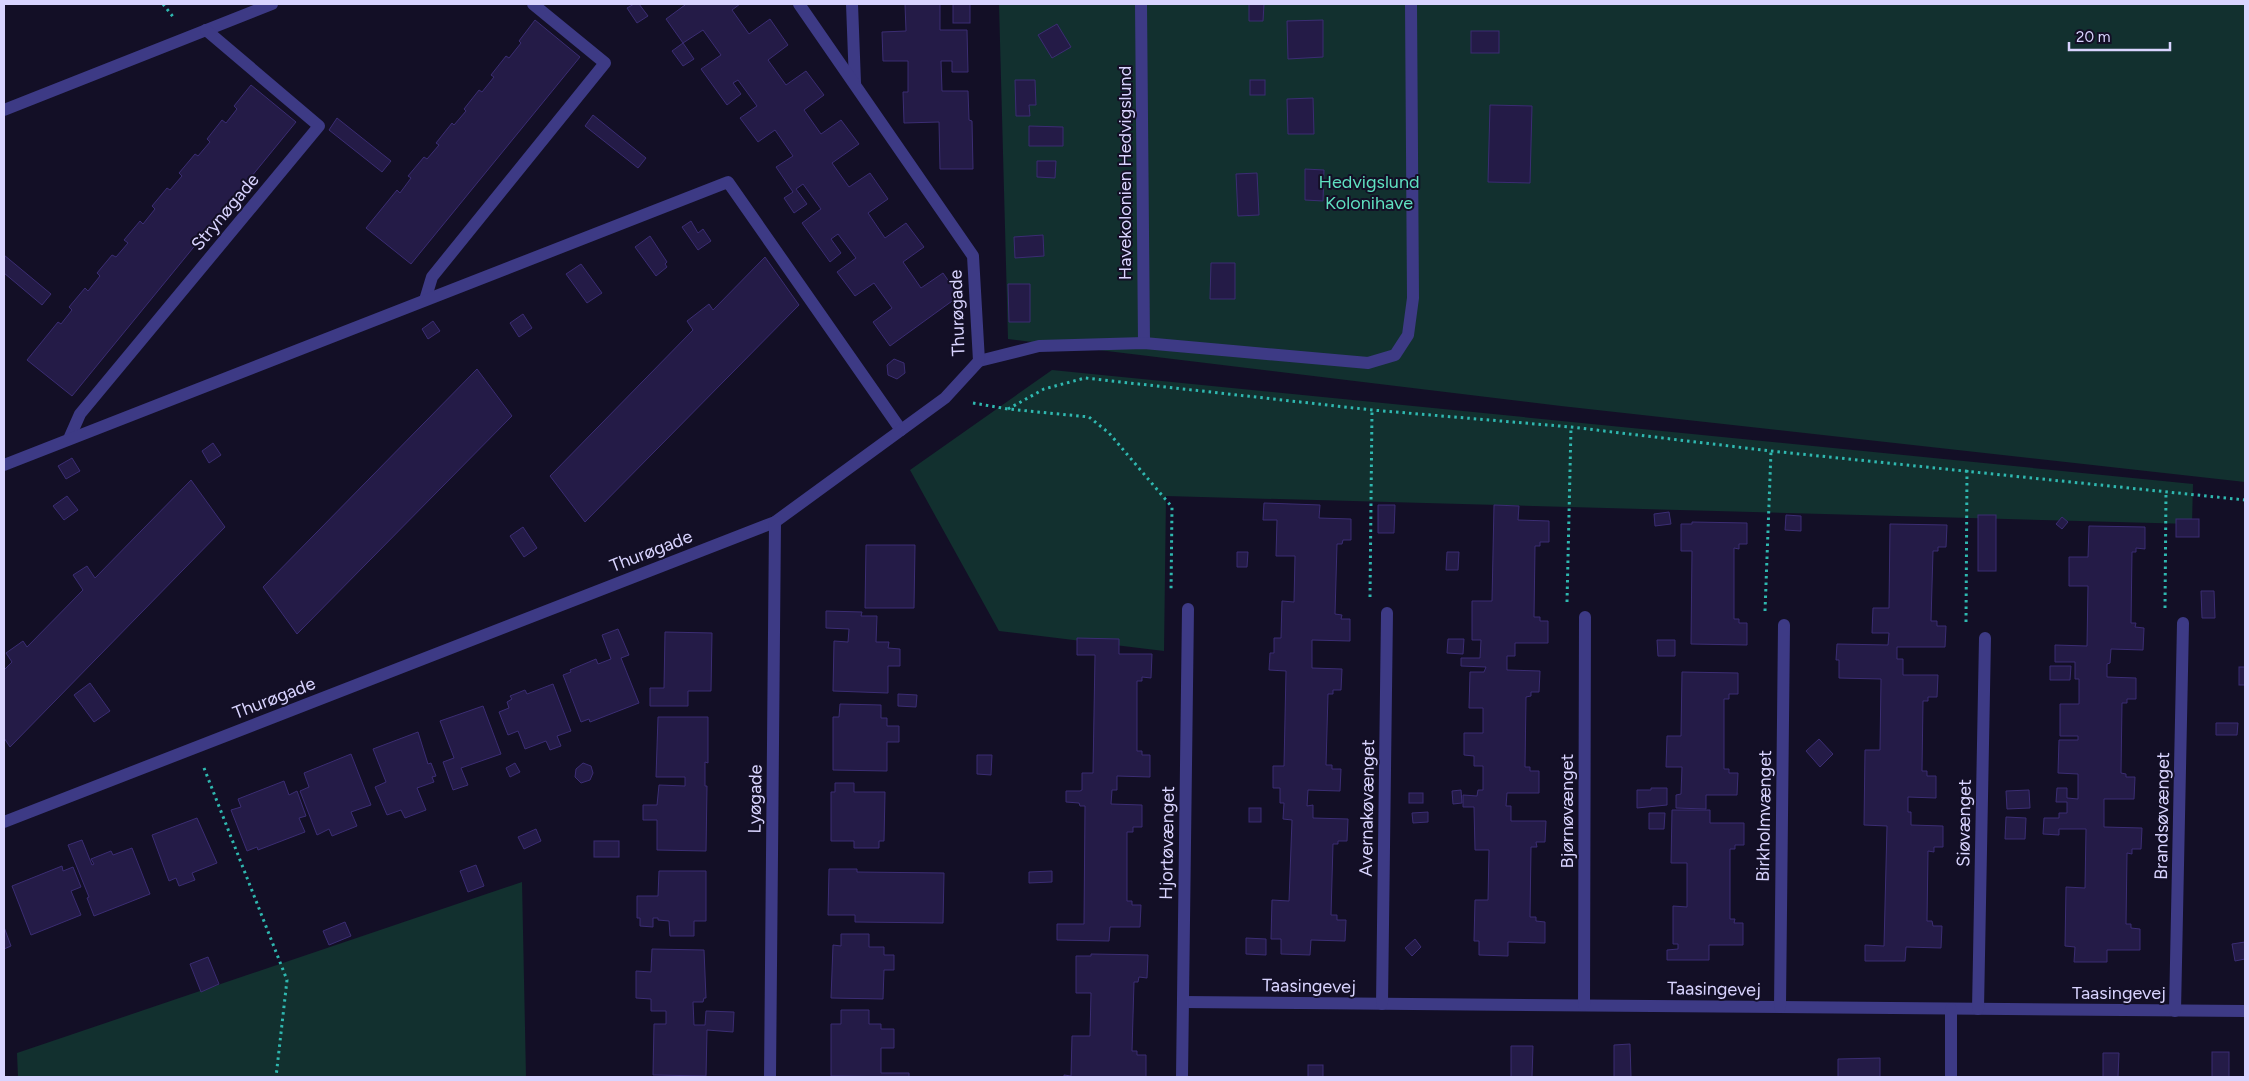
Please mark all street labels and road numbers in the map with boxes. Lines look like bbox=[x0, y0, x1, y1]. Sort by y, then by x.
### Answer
street label: Havekolonien Hedvigslund bbox=[1114, 66, 1136, 280]
street label: Strynøgade bbox=[186, 169, 264, 255]
street label: Thurøgade bbox=[944, 269, 970, 357]
street label: Thurøgade bbox=[607, 525, 696, 577]
street label: Thurøgade bbox=[230, 672, 319, 724]
street label: Avernakøvænget bbox=[1355, 739, 1379, 877]
street label: Birkholmvænget bbox=[1752, 750, 1776, 882]
street label: Brandsøvænget bbox=[2150, 752, 2174, 880]
street label: Bjørnøvænget bbox=[1556, 753, 1578, 868]
street label: Lyøgade bbox=[743, 764, 767, 834]
street label: Siøvænget bbox=[1952, 779, 1976, 867]
street label: Hjortøvænget bbox=[1155, 786, 1179, 900]
street label: Taasingevej bbox=[1262, 974, 1356, 998]
street label: Taasingevej bbox=[1667, 977, 1761, 1001]
street label: Taasingevej bbox=[2072, 982, 2166, 1004]

